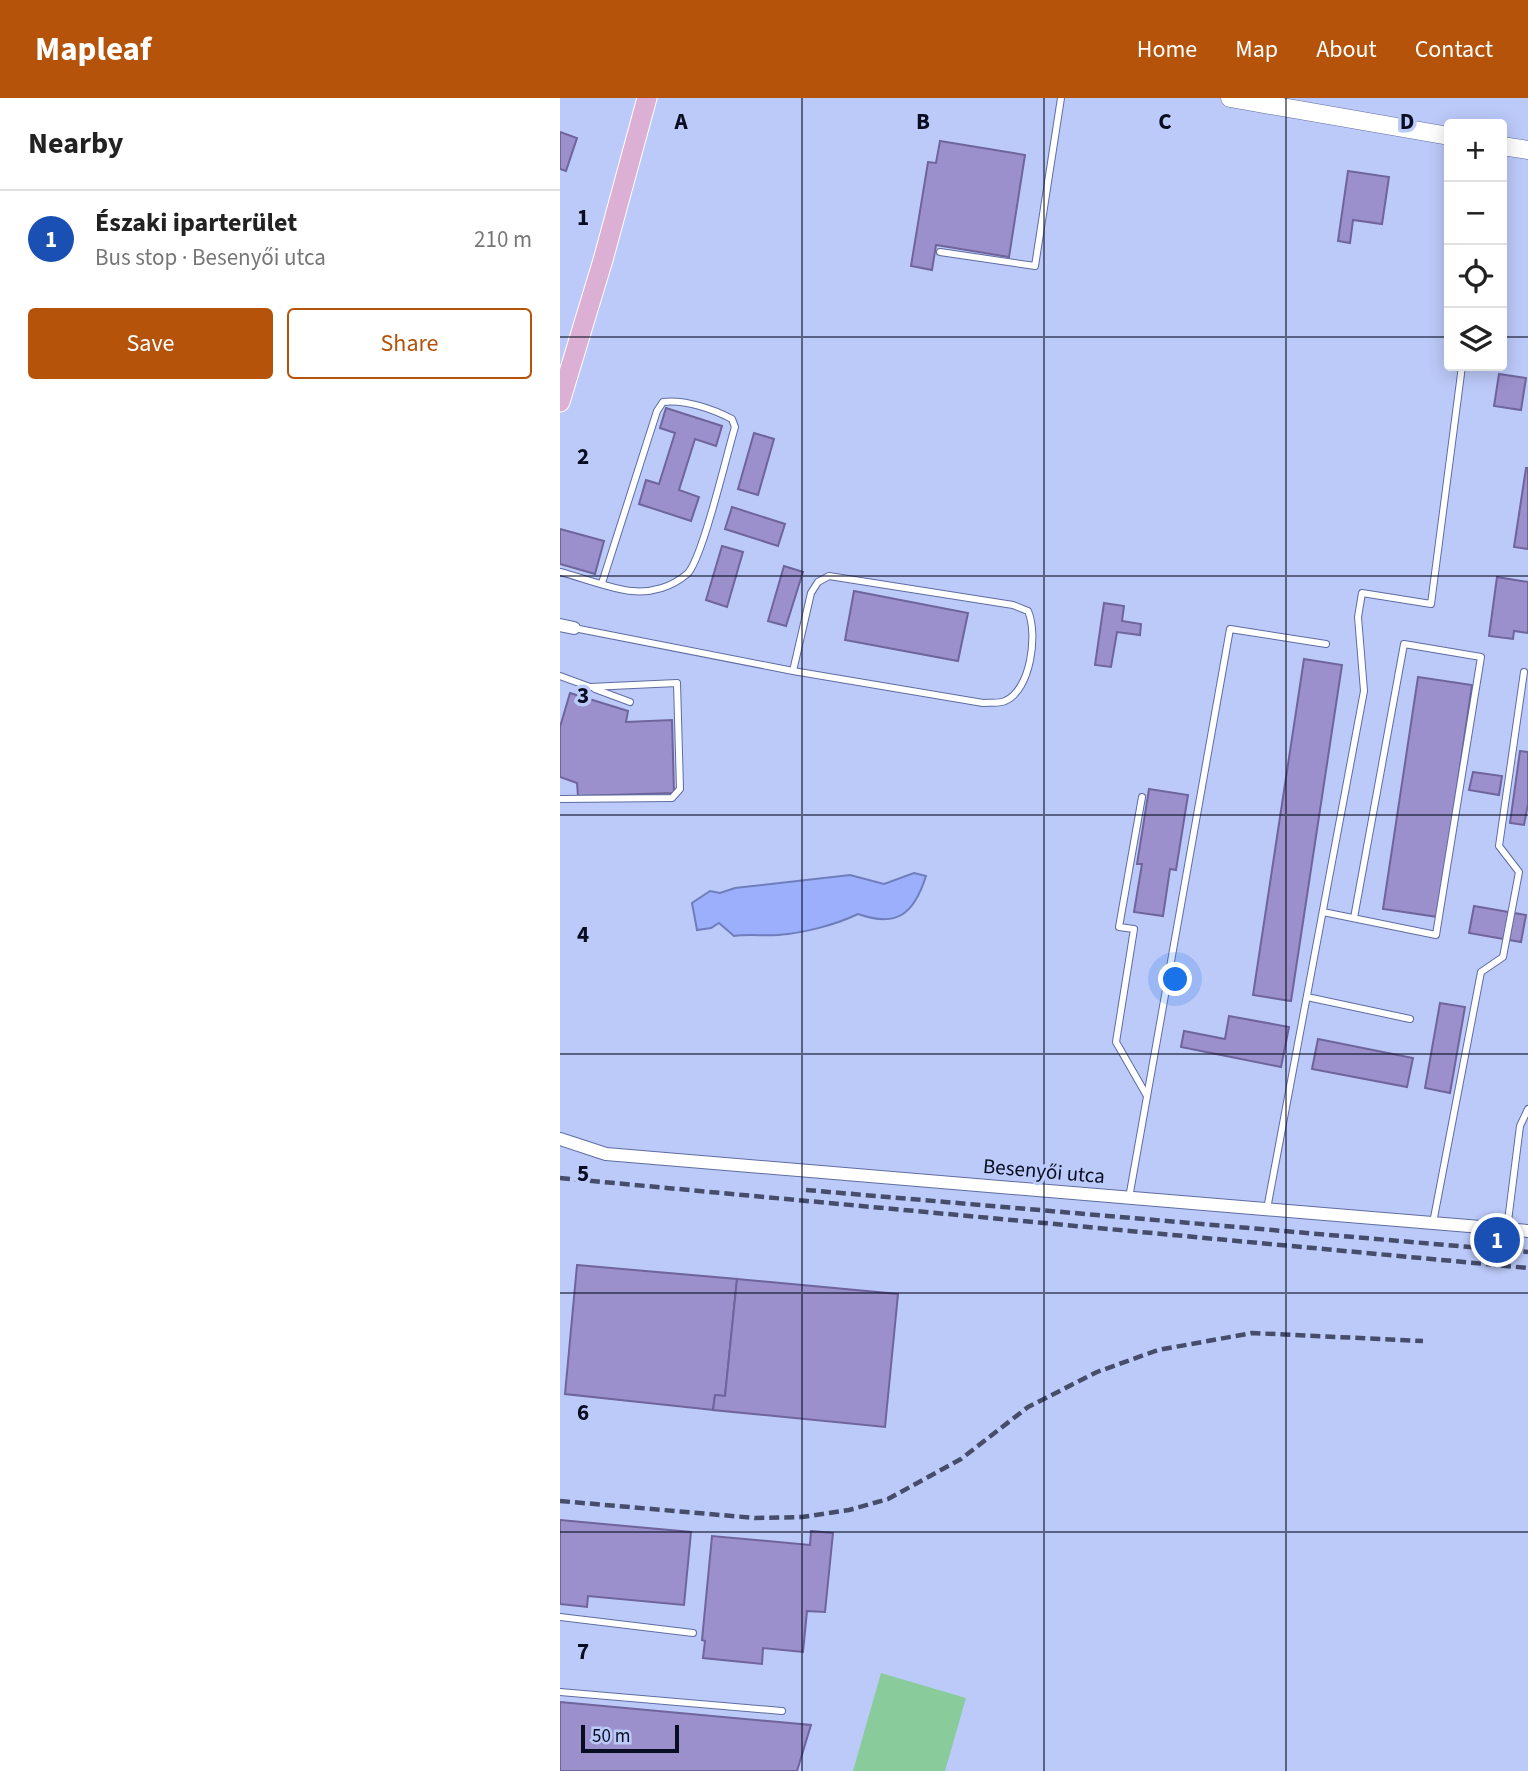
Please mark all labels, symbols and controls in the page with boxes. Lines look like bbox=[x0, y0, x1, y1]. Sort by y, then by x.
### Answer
text: Mapleaf bbox=[35, 26, 151, 73]
text: Home bbox=[1137, 32, 1197, 67]
text: Map bbox=[1235, 32, 1278, 67]
text: About bbox=[1316, 32, 1377, 67]
text: Contact bbox=[1415, 32, 1493, 67]
text: A bbox=[673, 105, 688, 138]
text: B bbox=[916, 105, 930, 138]
text: C bbox=[1158, 105, 1172, 138]
text: D bbox=[1400, 105, 1414, 138]
map controls bbox=[1444, 119, 1507, 371]
button: + bbox=[1444, 119, 1507, 182]
text: Nearby bbox=[28, 122, 123, 165]
button: − bbox=[1444, 182, 1507, 245]
text: 1 bbox=[577, 201, 589, 234]
text: Északi iparterület bbox=[95, 204, 297, 241]
text: 1 bbox=[45, 223, 57, 256]
text: 210 m bbox=[474, 223, 532, 256]
text: Bus stop · Besenyői utca bbox=[95, 241, 326, 274]
button: locate bbox=[1444, 245, 1507, 308]
button: Save bbox=[28, 308, 273, 379]
button: Share bbox=[287, 308, 532, 379]
button: layers bbox=[1444, 308, 1507, 371]
text: 2 bbox=[577, 440, 589, 473]
text: 3 bbox=[577, 679, 589, 712]
text: 4 bbox=[577, 918, 589, 951]
your location bbox=[1158, 962, 1192, 996]
street label: Besenyői utca bbox=[982, 1151, 1106, 1191]
text: 5 bbox=[577, 1157, 589, 1190]
pin: 1 bbox=[1474, 1214, 1520, 1266]
text: 6 bbox=[577, 1396, 589, 1429]
text: 7 bbox=[577, 1635, 589, 1668]
scale bar bbox=[581, 1722, 679, 1754]
text: 50 m bbox=[592, 1723, 630, 1750]

